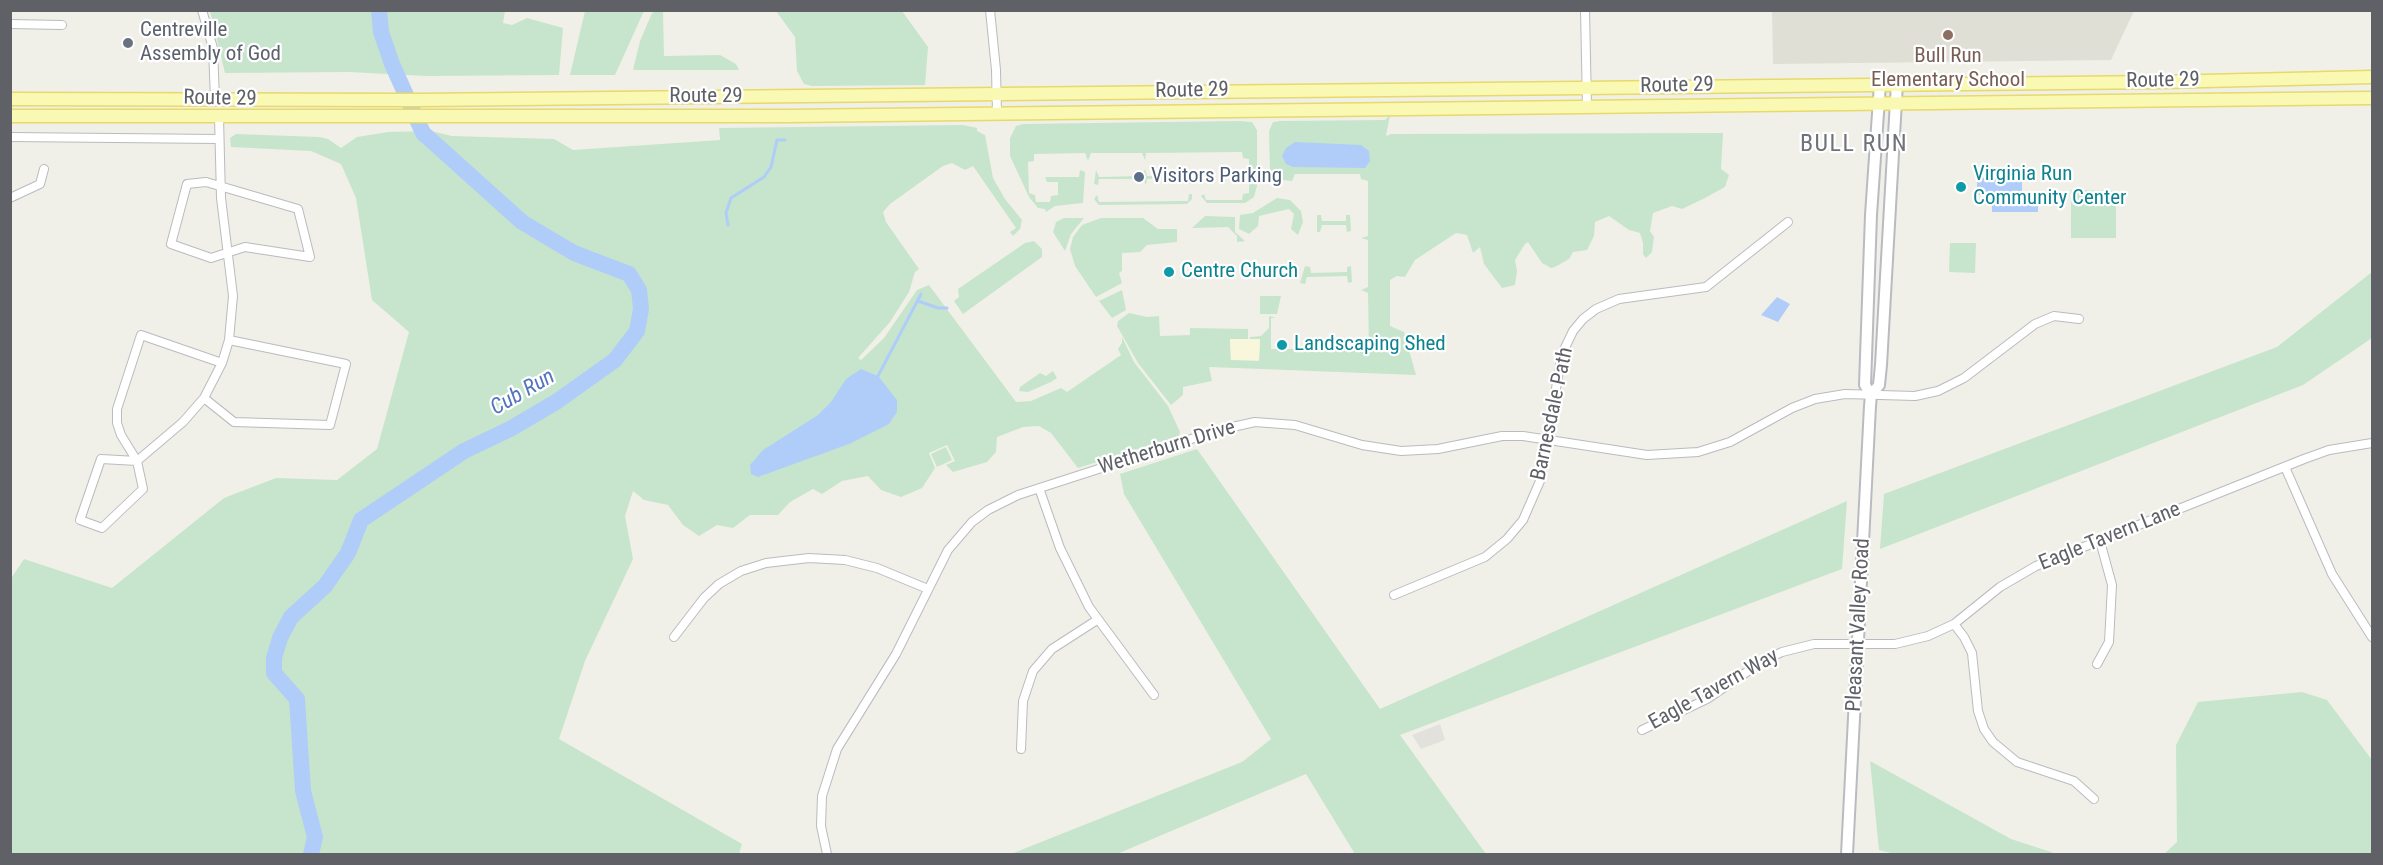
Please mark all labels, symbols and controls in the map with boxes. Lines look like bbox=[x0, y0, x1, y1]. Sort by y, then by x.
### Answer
place label: Centreville Assembly of God bbox=[140, 18, 281, 68]
marker: Bull Run Elementary School bbox=[1941, 28, 1955, 42]
marker: Centreville Assembly of God bbox=[121, 36, 135, 50]
place label: Bull Run Elementary School bbox=[1871, 44, 2025, 94]
street label: Route 29 bbox=[2126, 68, 2200, 94]
street label: Route 29 bbox=[1640, 73, 1714, 99]
street label: Route 29 bbox=[1155, 78, 1229, 104]
street label: Route 29 bbox=[669, 84, 743, 110]
street label: Route 29 bbox=[183, 86, 257, 112]
district label: BULL RUN bbox=[1800, 131, 1908, 159]
place label: Virginia Run Community Center bbox=[1973, 162, 2126, 212]
place label: Visitors Parking bbox=[1151, 164, 1282, 190]
marker: Visitors Parking bbox=[1132, 170, 1146, 184]
marker: Virginia Run Community Center bbox=[1954, 180, 1968, 194]
place label: Centre Church bbox=[1181, 259, 1298, 285]
marker: Centre Church bbox=[1162, 265, 1176, 279]
place label: Landscaping Shed bbox=[1294, 332, 1446, 358]
marker: Landscaping Shed bbox=[1275, 338, 1289, 352]
street label: Barnesdale Path bbox=[1527, 345, 1579, 483]
water label: Cub Run bbox=[486, 364, 560, 422]
street label: Wetherburn Drive bbox=[1095, 415, 1239, 481]
street label: Eagle Tavern Lane bbox=[2036, 497, 2184, 577]
street label: Pleasant Valley Road bbox=[1842, 538, 1876, 712]
street label: Eagle Tavern Way bbox=[1645, 644, 1783, 736]

